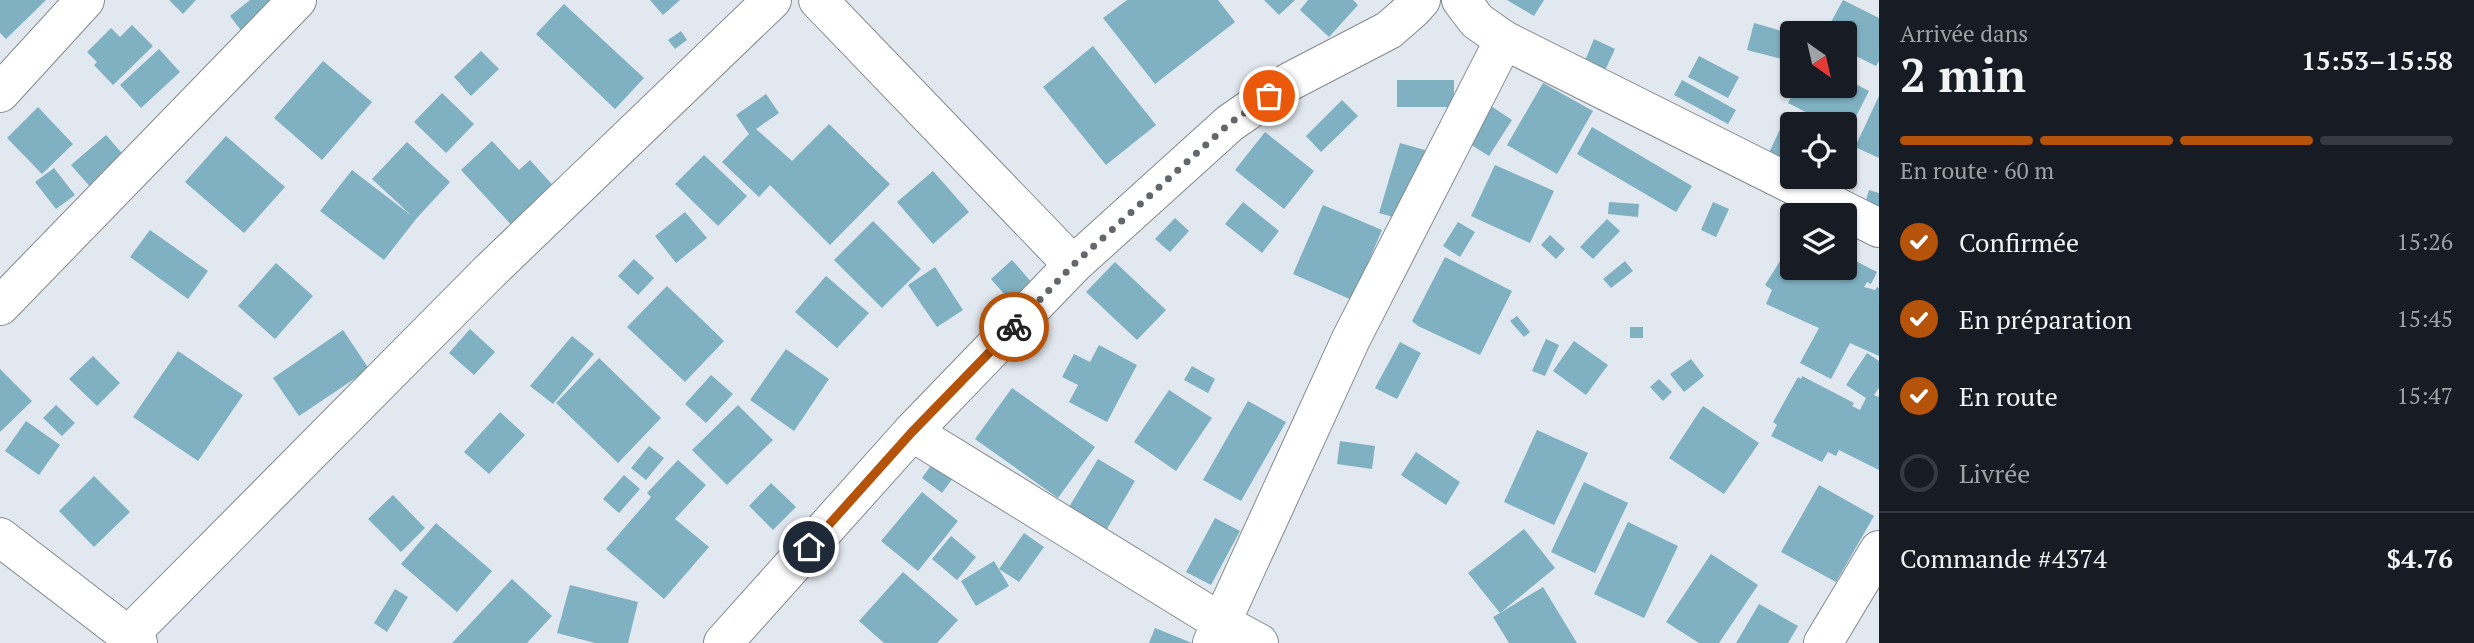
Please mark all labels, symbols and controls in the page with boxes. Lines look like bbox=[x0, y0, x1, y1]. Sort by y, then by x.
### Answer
text: Arrivée dans bbox=[1900, 18, 2028, 49]
north arrow bbox=[1780, 21, 1857, 98]
map controls bbox=[1780, 21, 1857, 280]
text: 15:53–15:58 bbox=[2301, 43, 2453, 77]
text: 2 min bbox=[1900, 44, 2026, 105]
pin bbox=[1239, 66, 1299, 126]
icon: bag bbox=[1250, 77, 1288, 115]
button: locate bbox=[1780, 112, 1857, 189]
text: En route · 60 m bbox=[1900, 155, 2054, 186]
button: layers bbox=[1780, 203, 1857, 280]
icon: check bbox=[1900, 223, 1938, 261]
text: Confirmée bbox=[1959, 225, 2079, 259]
text: 15:26 bbox=[2396, 226, 2453, 257]
courier bbox=[979, 292, 1049, 362]
icon: check bbox=[1900, 300, 1938, 338]
text: En préparation bbox=[1959, 302, 2132, 336]
text: 15:45 bbox=[2396, 303, 2453, 334]
icon: bike bbox=[995, 308, 1033, 346]
icon: check bbox=[1900, 377, 1938, 415]
text: En route bbox=[1959, 379, 2058, 413]
text: 15:47 bbox=[2396, 380, 2453, 411]
text: Livrée bbox=[1959, 456, 2030, 490]
pin bbox=[779, 517, 839, 577]
icon: home bbox=[790, 528, 828, 566]
text: Commande #4374 bbox=[1900, 541, 2107, 575]
text: $4.76 bbox=[2387, 541, 2453, 575]

